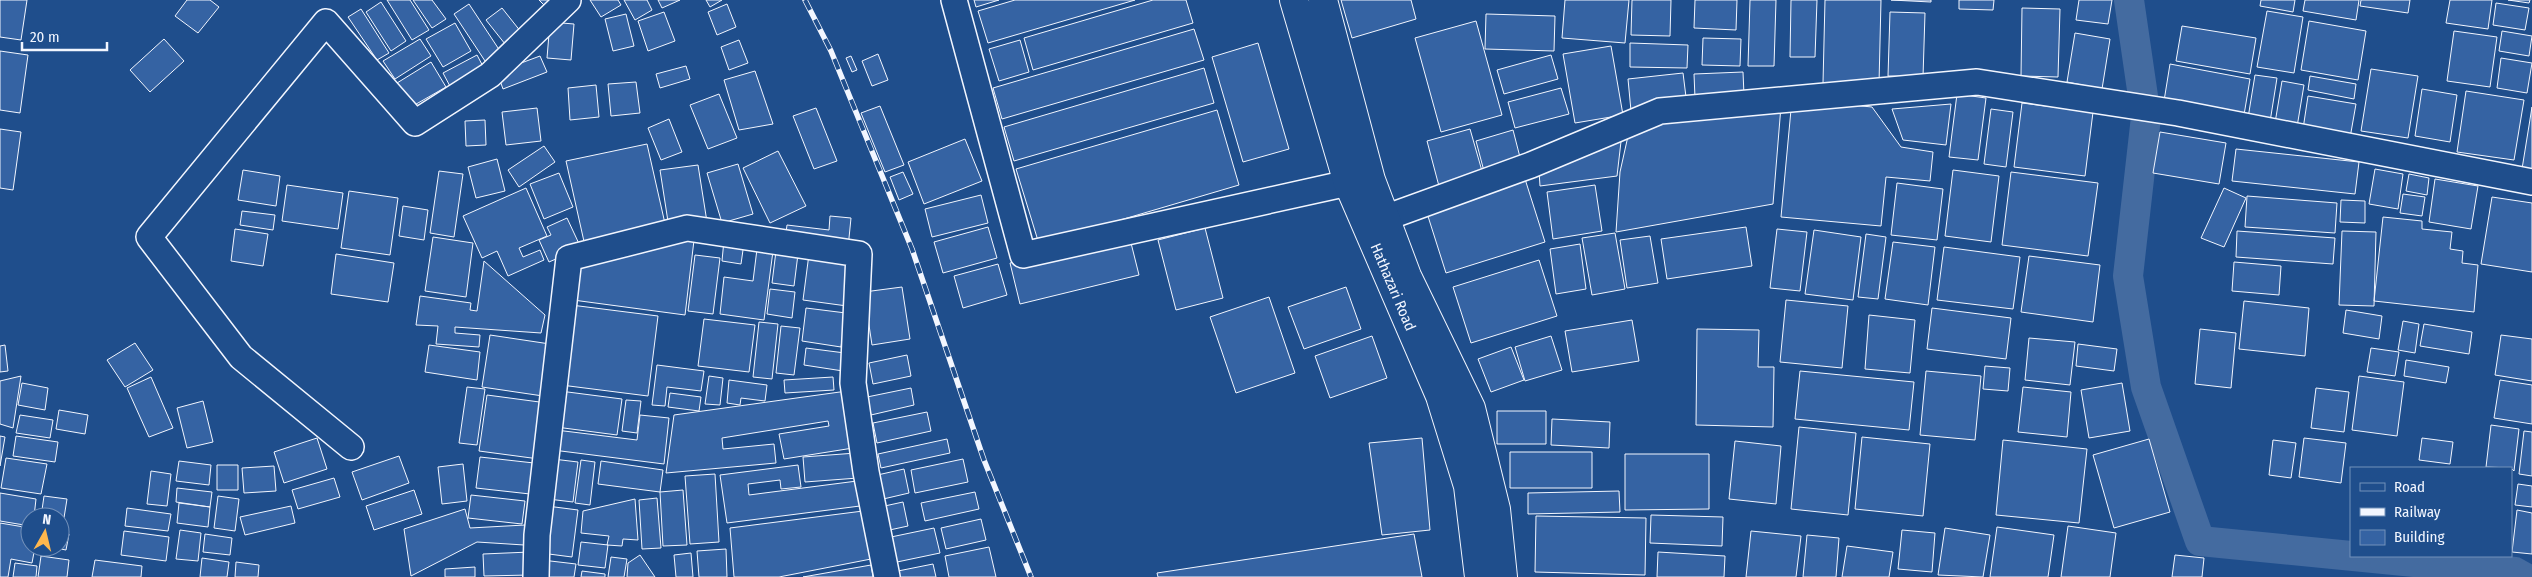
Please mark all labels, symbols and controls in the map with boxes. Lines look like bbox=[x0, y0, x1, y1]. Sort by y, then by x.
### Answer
scale bar bbox=[22, 20, 108, 52]
text: 20 m bbox=[30, 28, 60, 46]
street label: Hathazari Road bbox=[1366, 241, 1420, 333]
legend bbox=[2350, 467, 2512, 557]
text: Road bbox=[2394, 478, 2425, 496]
text: Railway bbox=[2394, 503, 2441, 521]
north arrow bbox=[20, 507, 70, 557]
text: N bbox=[41, 511, 52, 529]
text: Building bbox=[2394, 528, 2445, 546]

